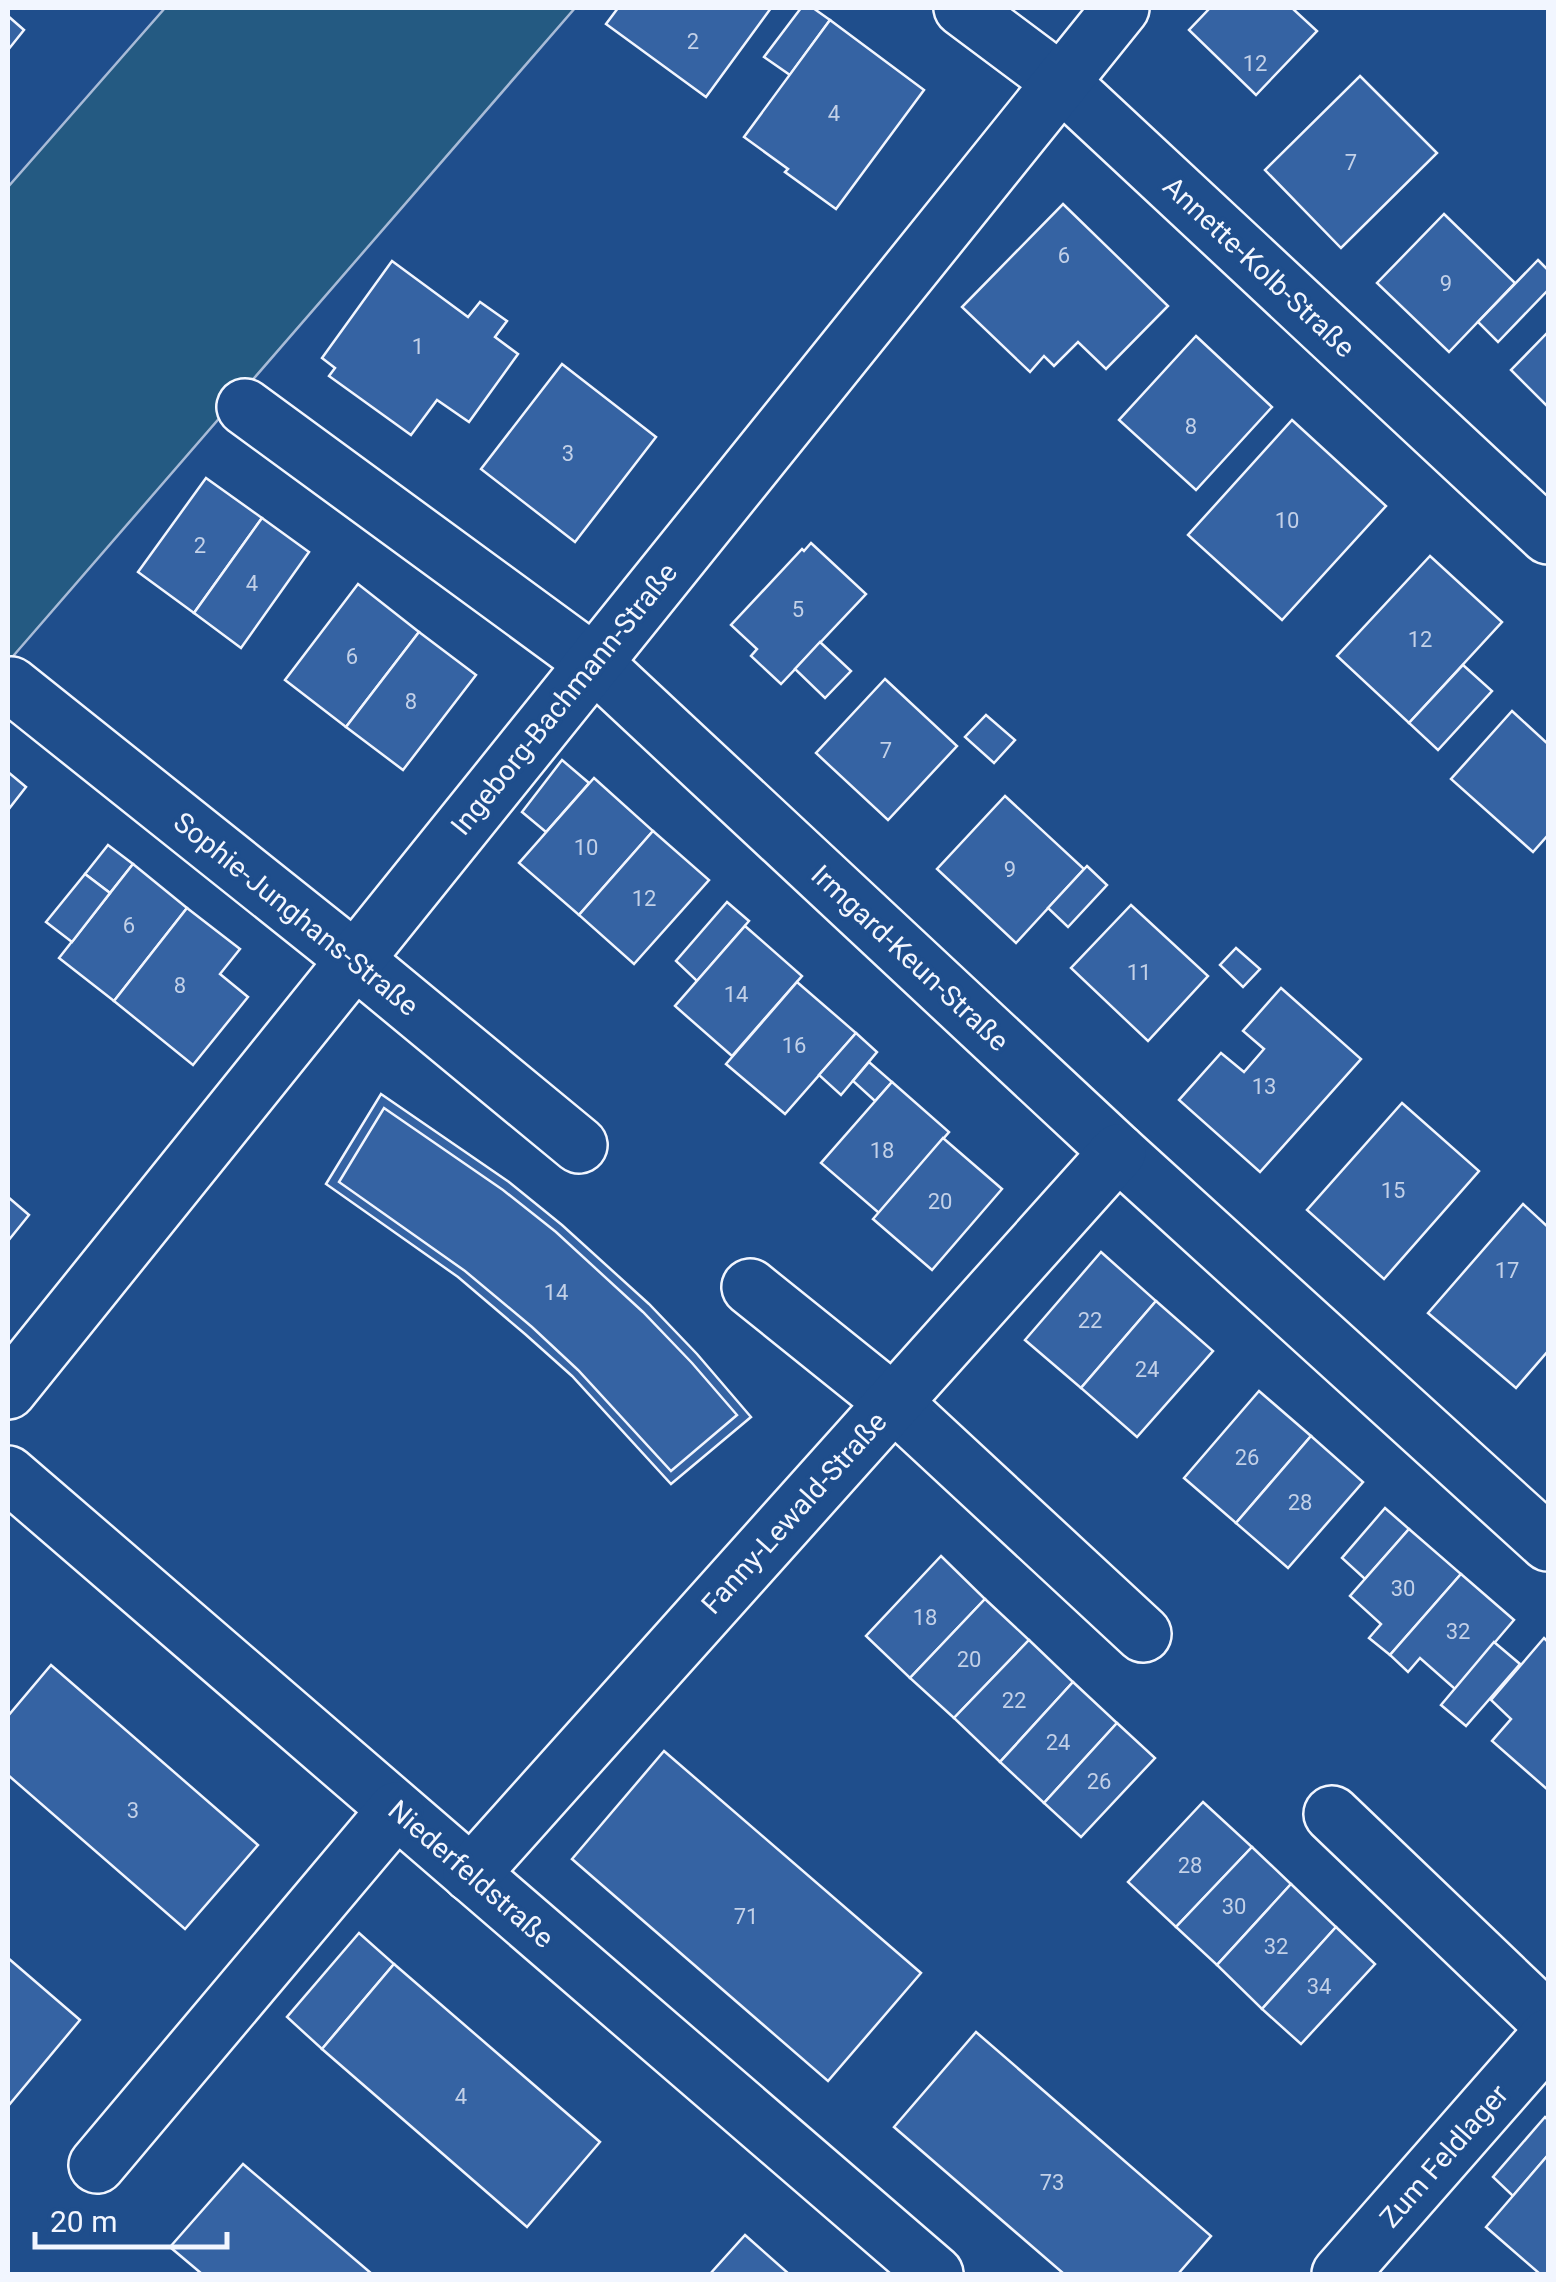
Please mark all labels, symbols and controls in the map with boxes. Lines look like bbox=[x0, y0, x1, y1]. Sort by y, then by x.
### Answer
house number: 2 bbox=[687, 29, 699, 54]
house number: 12 bbox=[1243, 51, 1267, 76]
house number: 4 bbox=[828, 101, 840, 126]
house number: 7 bbox=[1345, 150, 1357, 175]
street label: Annette-Kolb-Straße bbox=[1156, 170, 1362, 364]
house number: 6 bbox=[1058, 243, 1070, 268]
house number: 9 bbox=[1440, 271, 1452, 296]
house number: 1 bbox=[412, 334, 424, 359]
house number: 8 bbox=[1185, 414, 1197, 439]
house number: 3 bbox=[562, 441, 574, 466]
house number: 10 bbox=[1275, 508, 1299, 533]
house number: 2 bbox=[194, 533, 206, 558]
street label: Ingeborg-Bachmann-Straße bbox=[444, 556, 684, 842]
house number: 4 bbox=[246, 571, 258, 596]
house number: 5 bbox=[792, 597, 804, 622]
house number: 12 bbox=[1408, 627, 1432, 652]
house number: 6 bbox=[346, 644, 358, 669]
house number: 8 bbox=[405, 689, 417, 714]
house number: 7 bbox=[880, 738, 892, 763]
street label: Sophie-Junghans-Straße bbox=[167, 805, 425, 1023]
house number: 10 bbox=[574, 835, 598, 860]
house number: 9 bbox=[1004, 857, 1016, 882]
street label: Irmgard-Keun-Straße bbox=[805, 858, 1015, 1058]
house number: 12 bbox=[632, 886, 656, 911]
house number: 6 bbox=[123, 913, 135, 938]
house number: 11 bbox=[1127, 960, 1151, 985]
house number: 8 bbox=[174, 973, 186, 998]
house number: 14 bbox=[724, 982, 748, 1007]
house number: 16 bbox=[782, 1033, 806, 1058]
house number: 13 bbox=[1252, 1074, 1276, 1099]
house number: 18 bbox=[870, 1138, 894, 1163]
house number: 15 bbox=[1381, 1178, 1405, 1203]
house number: 20 bbox=[928, 1189, 952, 1214]
house number: 17 bbox=[1495, 1258, 1519, 1283]
house number: 14 bbox=[544, 1280, 568, 1305]
house number: 22 bbox=[1078, 1308, 1102, 1333]
house number: 24 bbox=[1135, 1357, 1159, 1382]
street label: Fanny-Lewald-Straße bbox=[695, 1405, 893, 1621]
house number: 26 bbox=[1235, 1445, 1259, 1470]
house number: 28 bbox=[1288, 1490, 1312, 1515]
house number: 30 bbox=[1391, 1576, 1415, 1601]
house number: 18 bbox=[913, 1605, 937, 1630]
house number: 32 bbox=[1446, 1619, 1470, 1644]
house number: 20 bbox=[957, 1647, 981, 1672]
house number: 22 bbox=[1002, 1688, 1026, 1713]
house number: 24 bbox=[1046, 1730, 1070, 1755]
house number: 26 bbox=[1087, 1769, 1111, 1794]
street label: Niederfeldstraße bbox=[382, 1793, 560, 1955]
house number: 3 bbox=[127, 1798, 139, 1823]
house number: 28 bbox=[1178, 1853, 1202, 1878]
house number: 30 bbox=[1222, 1894, 1246, 1919]
house number: 71 bbox=[734, 1904, 758, 1929]
house number: 32 bbox=[1264, 1934, 1288, 1959]
house number: 34 bbox=[1307, 1974, 1331, 1999]
street label: Zum Feldlager bbox=[1373, 2078, 1515, 2234]
house number: 4 bbox=[455, 2084, 467, 2109]
house number: 73 bbox=[1040, 2170, 1064, 2195]
scale bar bbox=[35, 2187, 228, 2249]
text: 20 m bbox=[50, 2204, 117, 2239]

